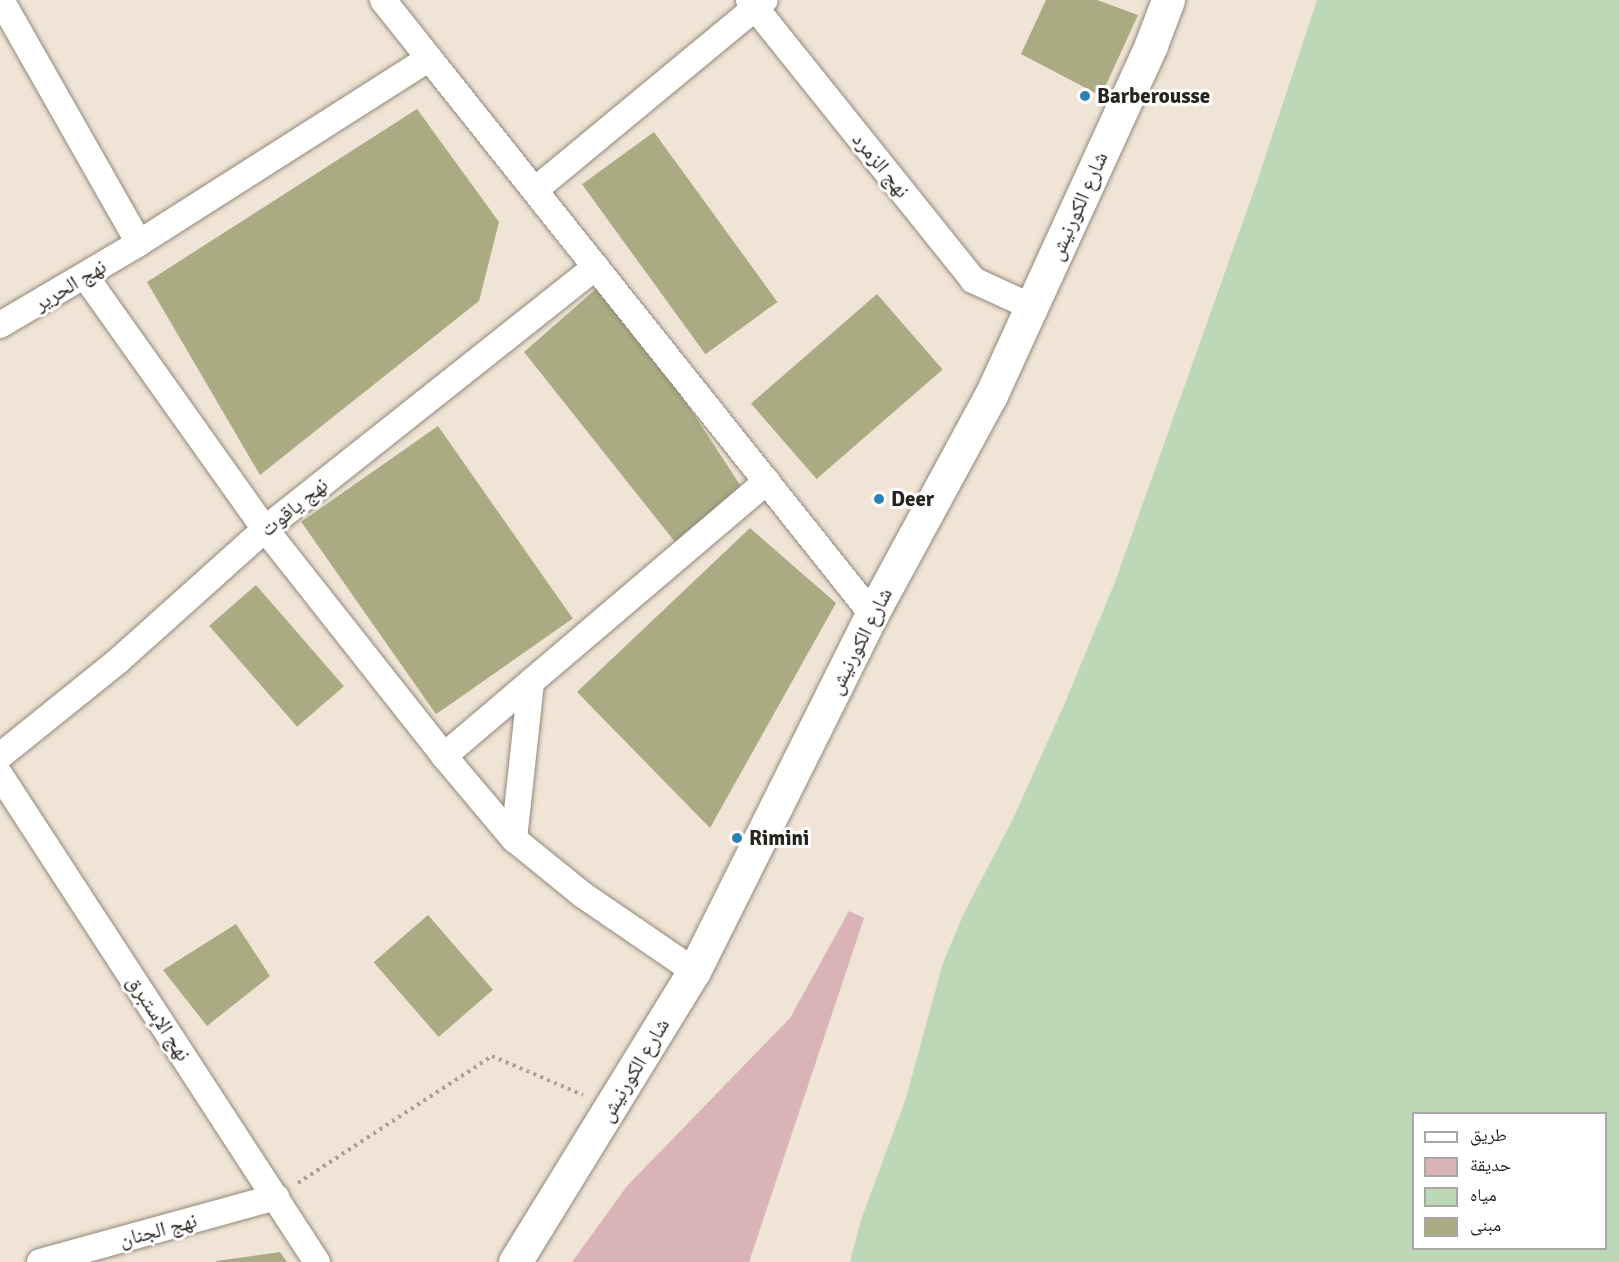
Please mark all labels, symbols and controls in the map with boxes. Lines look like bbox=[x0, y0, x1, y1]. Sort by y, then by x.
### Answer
place label: Barberousse bbox=[1097, 83, 1210, 109]
marker: Barberousse bbox=[1078, 89, 1092, 103]
street label: نهج الزمرد bbox=[847, 127, 915, 203]
street label: شارع الكورنيش bbox=[1043, 148, 1113, 264]
street label: نهج الحرير bbox=[29, 254, 111, 316]
street label: نهج ياقوت bbox=[255, 472, 333, 542]
place label: Deer bbox=[891, 486, 934, 512]
marker: Deer bbox=[872, 492, 886, 506]
street label: شارع الكورنيش bbox=[822, 583, 898, 699]
place label: Rimini bbox=[749, 825, 809, 851]
marker: Rimini bbox=[730, 831, 744, 845]
street label: نهج الإستبرق bbox=[122, 970, 196, 1066]
street label: شارع الكورنيش bbox=[593, 1014, 675, 1126]
legend bbox=[1412, 1112, 1607, 1250]
text: طريق bbox=[1470, 1124, 1507, 1146]
text: حديقة bbox=[1470, 1154, 1511, 1176]
text: مياه bbox=[1470, 1184, 1497, 1206]
street label: نهج الجنان bbox=[116, 1208, 200, 1252]
text: مبنى bbox=[1470, 1214, 1501, 1236]

